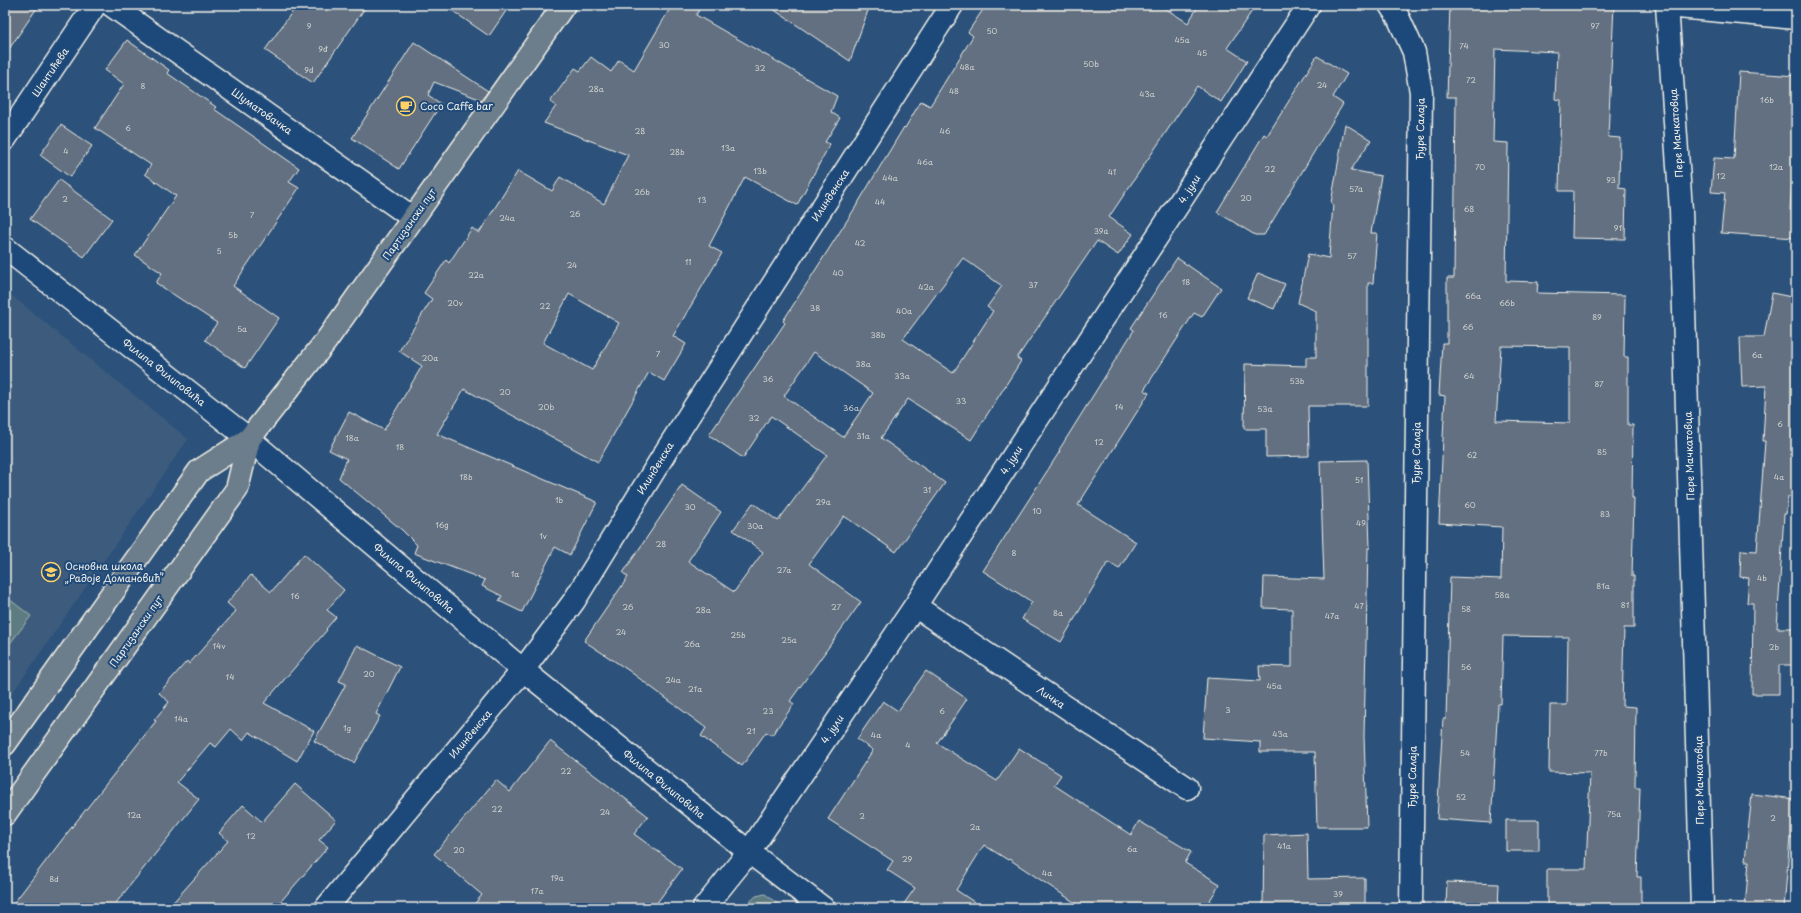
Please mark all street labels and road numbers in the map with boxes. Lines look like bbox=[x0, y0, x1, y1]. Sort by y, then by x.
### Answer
street label: Шантићева bbox=[28, 43, 72, 99]
street label: Шуматовачка bbox=[229, 84, 296, 138]
street label: Пере Мачкатовца bbox=[1665, 87, 1686, 178]
street label: Ђуре Салаја bbox=[1411, 97, 1428, 160]
street label: Илинденска bbox=[807, 165, 852, 224]
street label: 4. јули bbox=[1174, 171, 1204, 206]
street label: Партизански пут bbox=[378, 185, 439, 263]
street label: Филипа Филиповића bbox=[120, 334, 210, 409]
street label: Пере Мачкатовца bbox=[1679, 410, 1698, 501]
street label: Ђуре Салаја bbox=[1407, 421, 1424, 484]
street label: Илинденска bbox=[632, 438, 677, 497]
street label: 4. јули bbox=[996, 442, 1026, 477]
street label: Филипа Филиповића bbox=[370, 539, 459, 617]
street label: Партизански пут bbox=[105, 592, 166, 670]
street label: Личка bbox=[1034, 682, 1069, 712]
street label: Илинденска bbox=[445, 705, 495, 761]
street label: 4. јули bbox=[816, 711, 847, 746]
street label: Пере Мачкатовца bbox=[1690, 734, 1707, 825]
street label: Ђуре Салаја bbox=[1403, 745, 1420, 808]
street label: Филипа Филиповића bbox=[620, 746, 709, 822]

